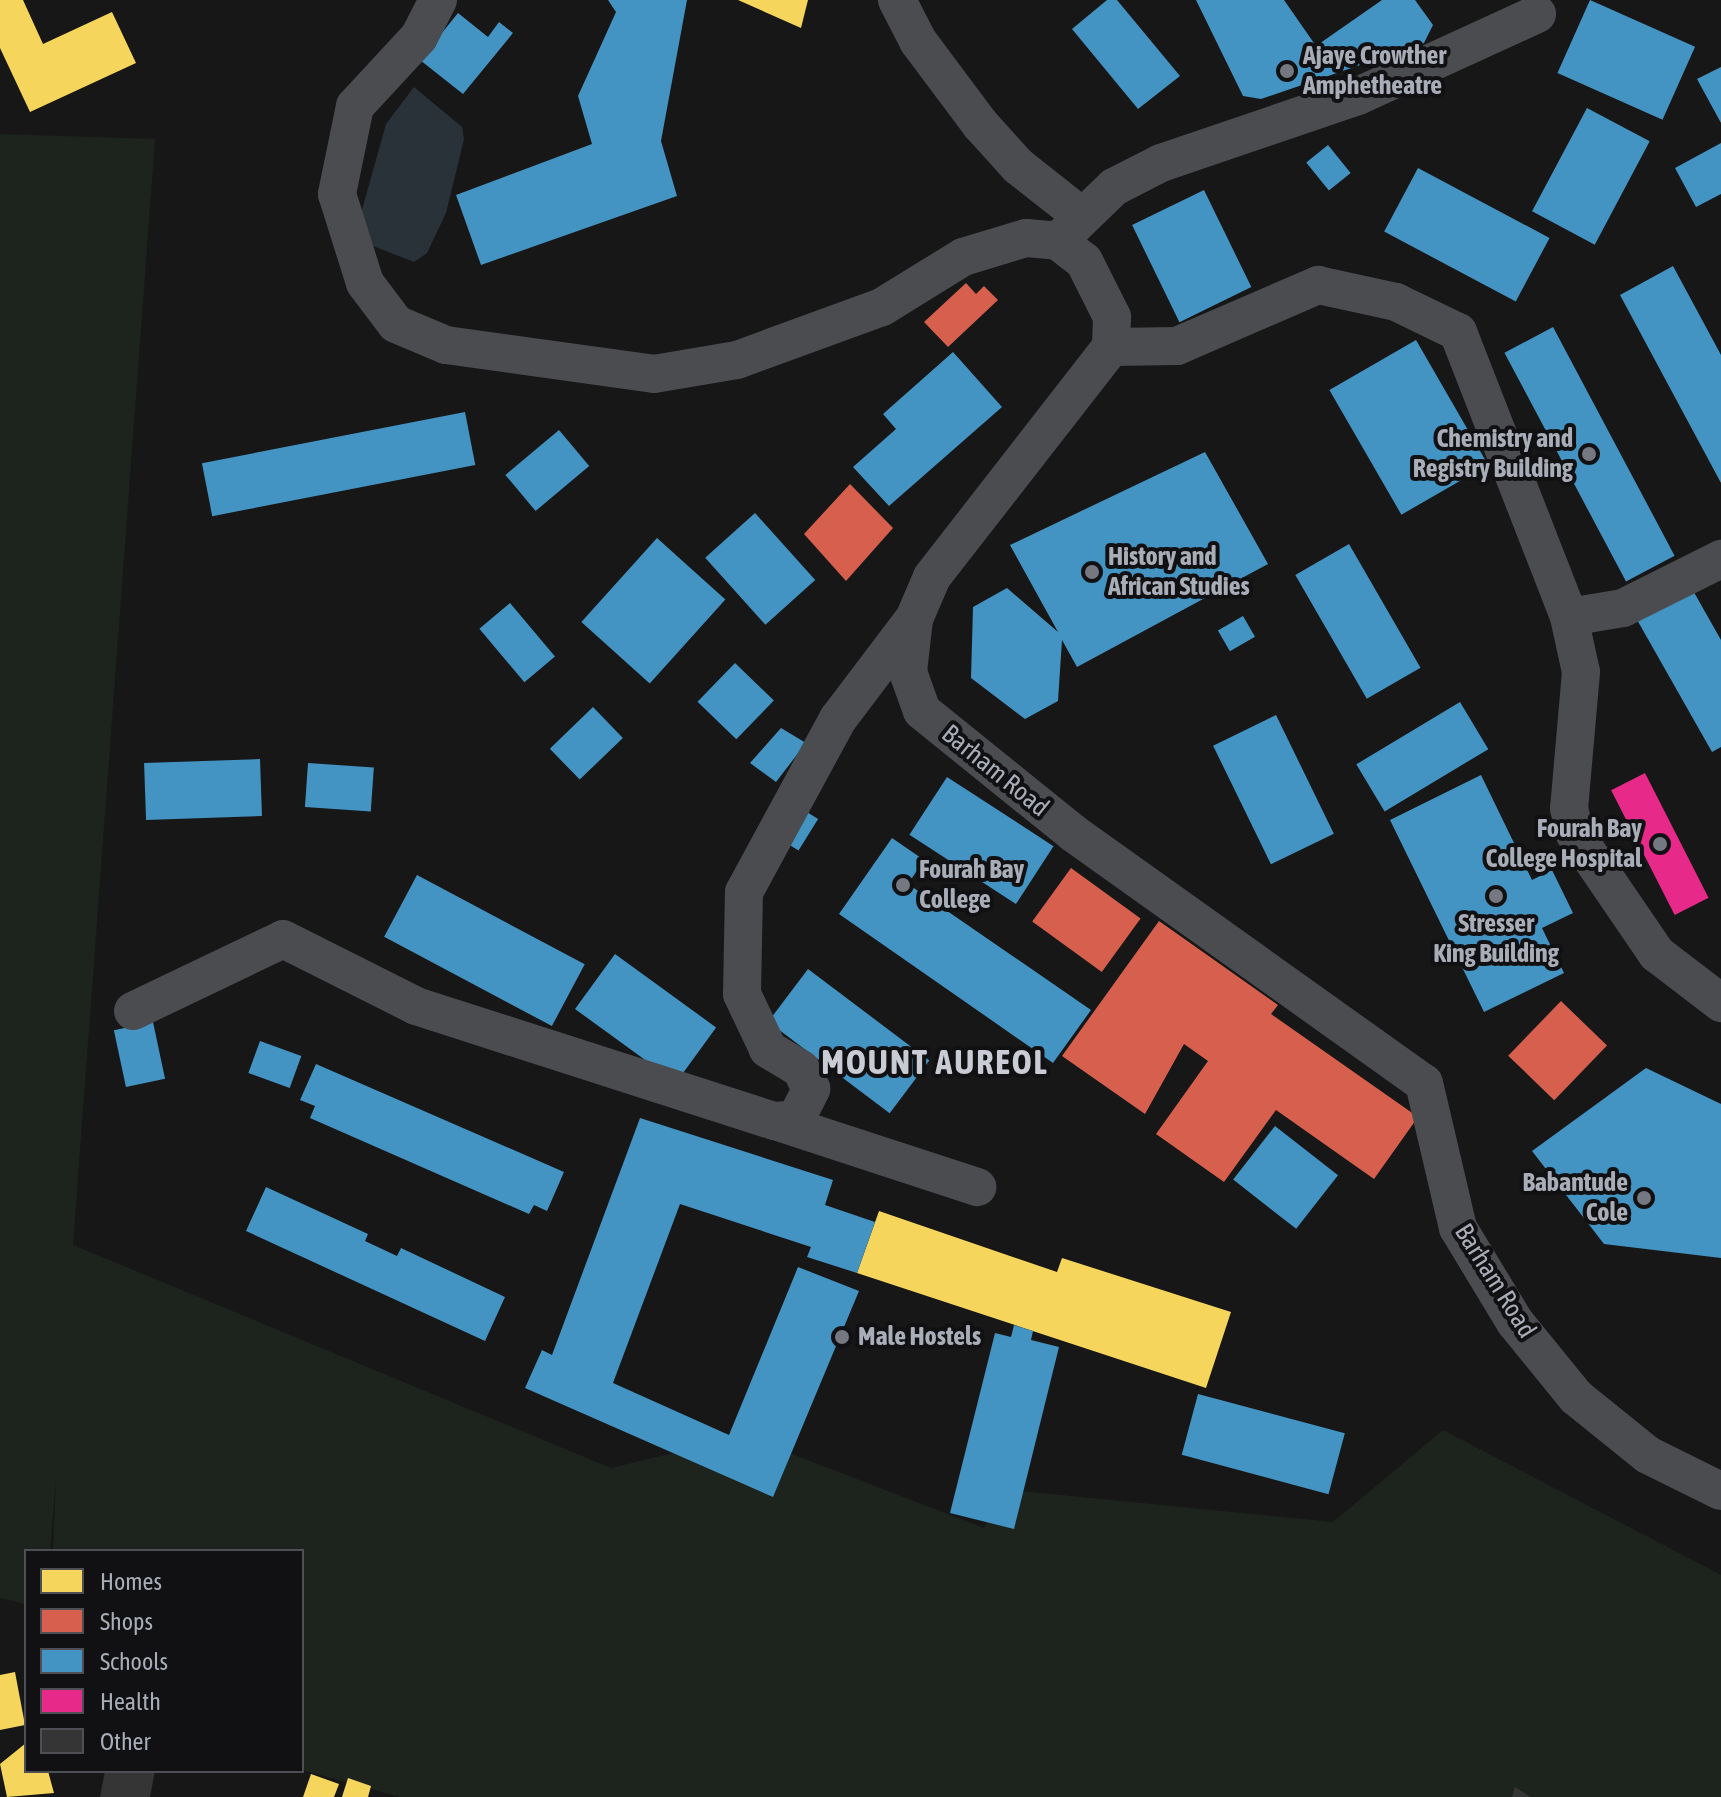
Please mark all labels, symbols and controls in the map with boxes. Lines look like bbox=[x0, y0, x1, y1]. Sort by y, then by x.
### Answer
place label: Ajaye Crowther Amphetheatre bbox=[1303, 40, 1446, 102]
marker: Ajaye Crowther Amphetheatre bbox=[1278, 62, 1296, 80]
place label: Chemistry and Registry Building bbox=[1413, 423, 1573, 484]
marker: Chemistry and Registry Building bbox=[1580, 445, 1598, 463]
place label: History and African Studies bbox=[1108, 541, 1250, 602]
marker: History and African Studies bbox=[1083, 563, 1101, 581]
street label: Barham Road bbox=[935, 718, 1055, 824]
place label: Fourah Bay College Hospital bbox=[1485, 813, 1642, 874]
marker: Fourah Bay College Hospital bbox=[1649, 833, 1671, 855]
place label: Fourah Bay College bbox=[919, 854, 1024, 916]
marker: Fourah Bay College bbox=[894, 876, 912, 894]
marker: Stresser King Building bbox=[1487, 887, 1505, 905]
place label: Stresser King Building bbox=[1433, 908, 1559, 970]
district label: MOUNT AUREOL bbox=[821, 1042, 1049, 1082]
place label: Babantude Cole bbox=[1522, 1167, 1628, 1228]
marker: Babantude Cole bbox=[1635, 1189, 1653, 1207]
street label: Barham Road bbox=[1448, 1218, 1542, 1344]
place label: Male Hostels bbox=[858, 1321, 981, 1353]
marker: Male Hostels bbox=[833, 1328, 851, 1346]
legend bbox=[24, 1549, 304, 1773]
text: Homes bbox=[100, 1568, 162, 1595]
text: Shops bbox=[100, 1608, 153, 1635]
text: Schools bbox=[100, 1648, 168, 1675]
text: Health bbox=[100, 1688, 161, 1715]
text: Other bbox=[100, 1728, 151, 1755]

